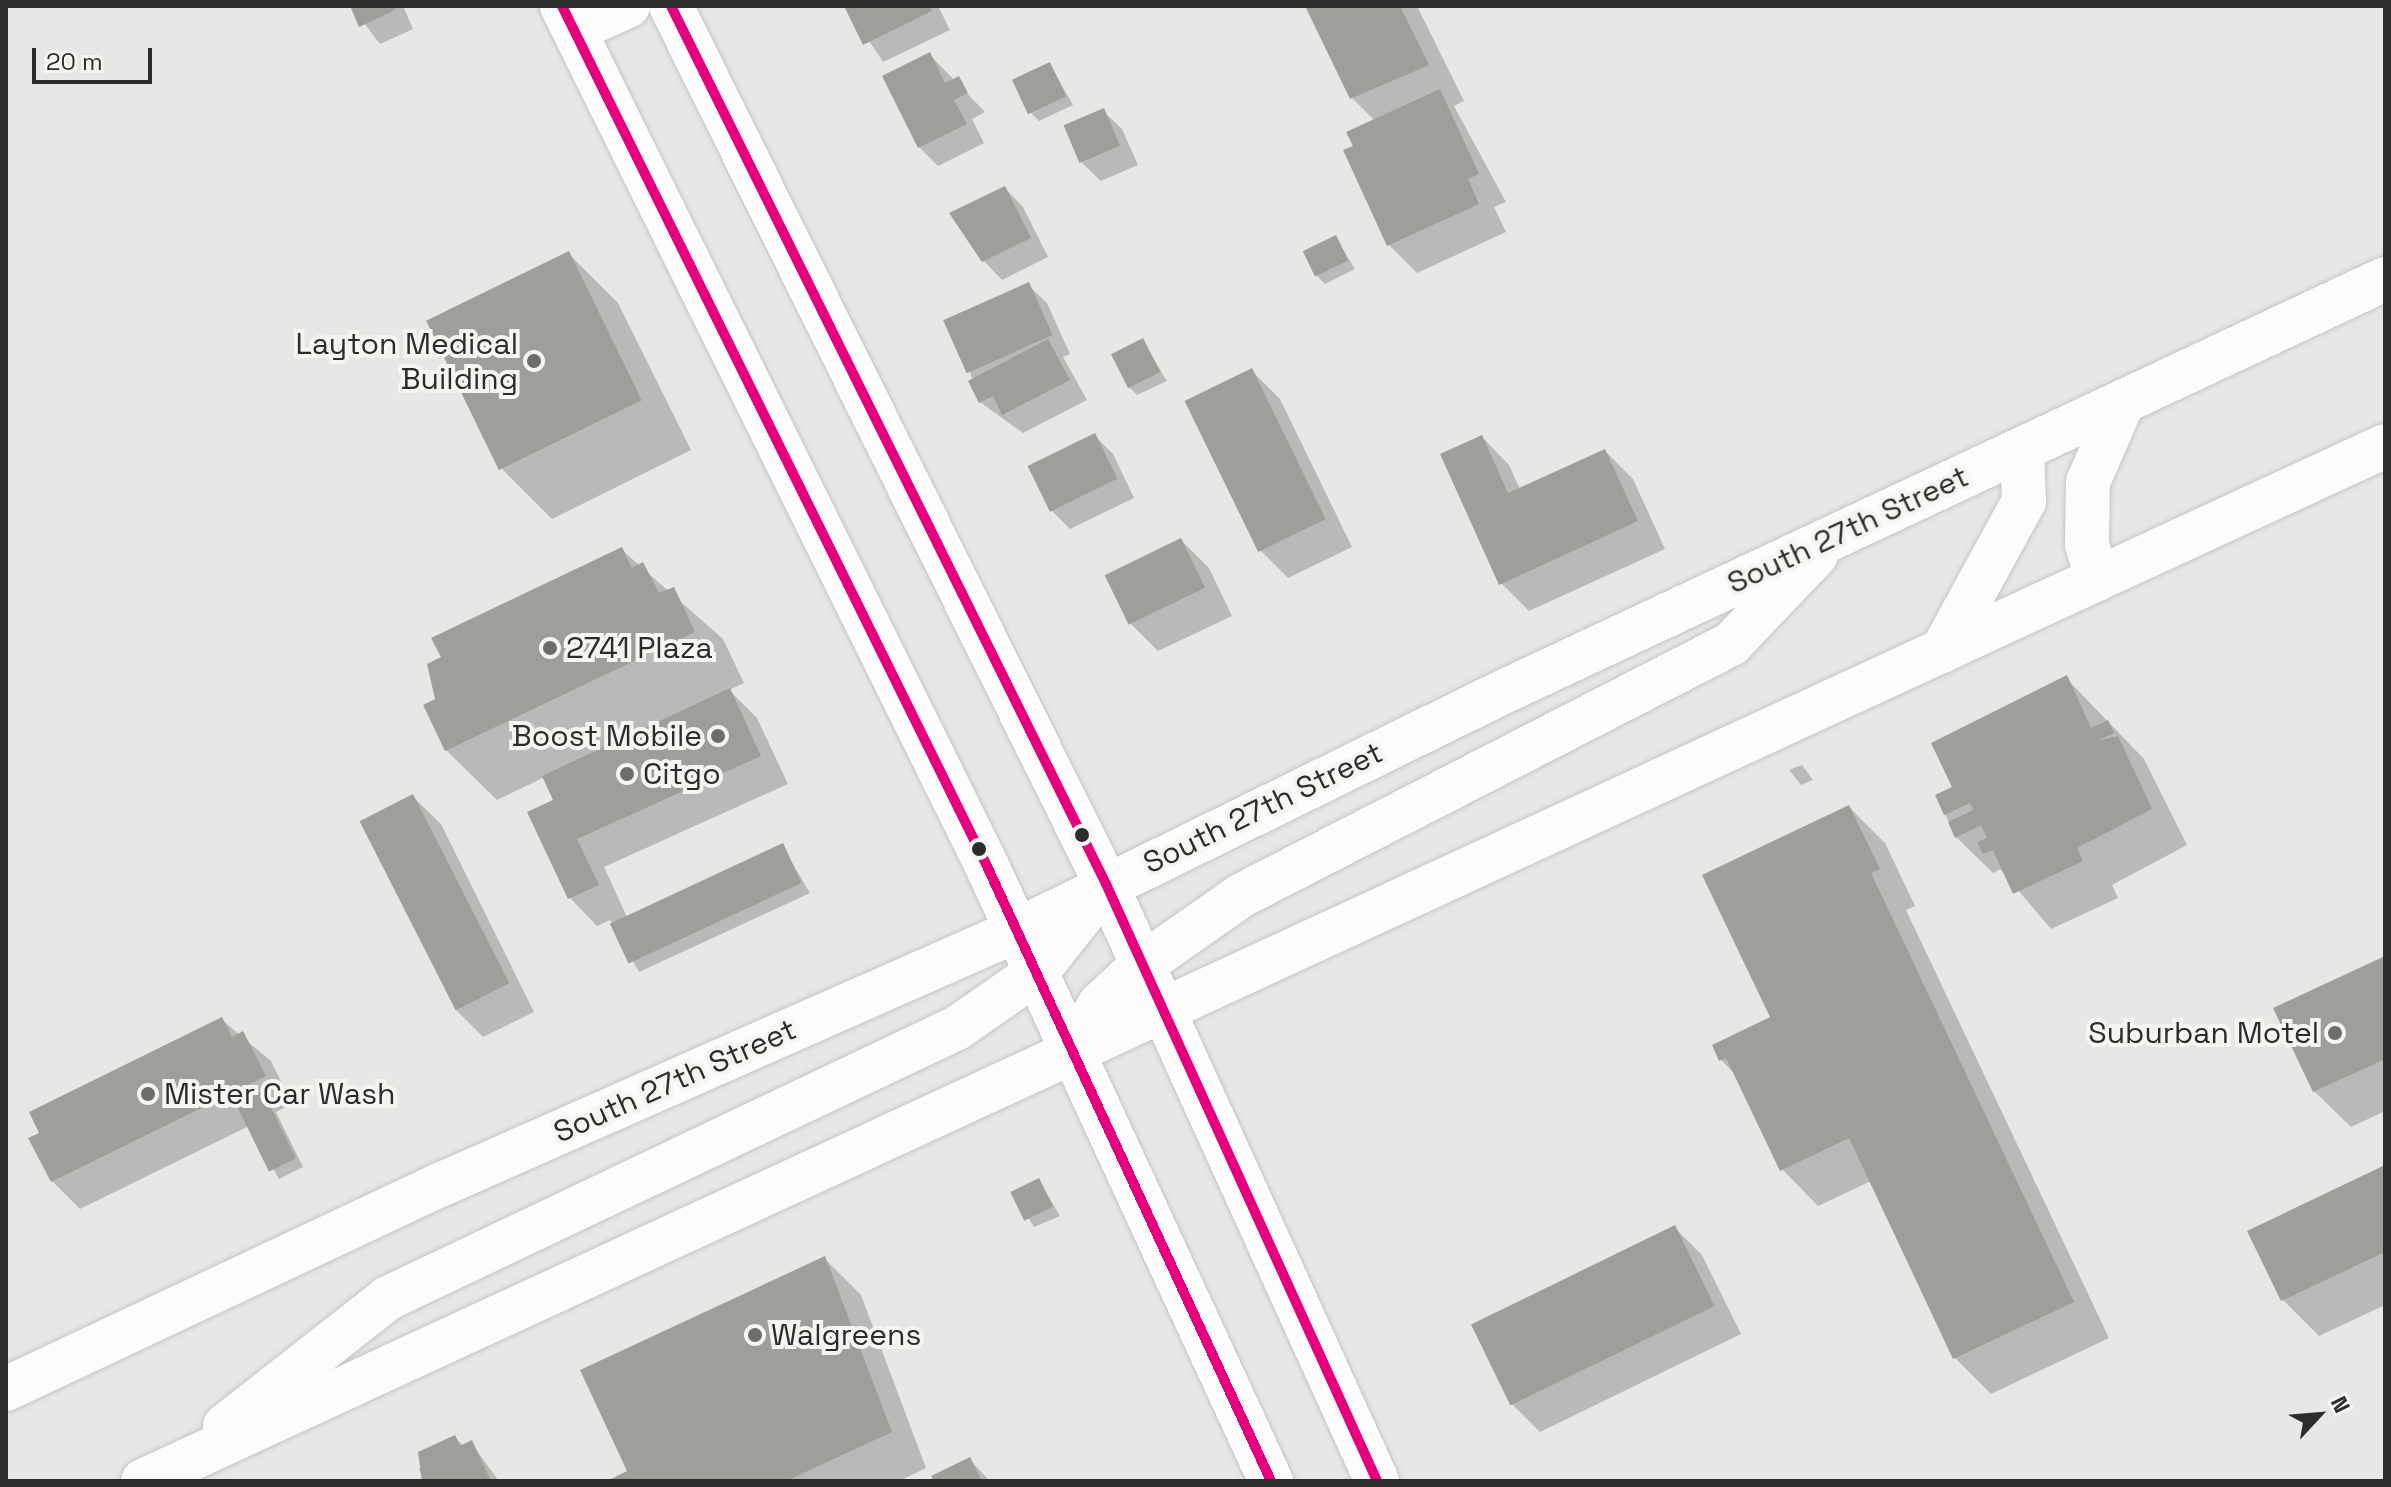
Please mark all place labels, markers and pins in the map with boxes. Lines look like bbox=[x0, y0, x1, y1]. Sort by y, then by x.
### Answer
place label: Layton Medical Building bbox=[296, 326, 518, 396]
marker: Layton Medical Building bbox=[525, 352, 543, 370]
place label: 2741 Plaza bbox=[566, 630, 713, 666]
marker: 2741 Plaza bbox=[541, 639, 559, 657]
place label: Boost Mobile bbox=[512, 718, 702, 754]
marker: Boost Mobile bbox=[709, 727, 727, 745]
place label: Citgo bbox=[643, 756, 721, 792]
marker: Citgo bbox=[618, 765, 636, 783]
unlabelled marker bbox=[1074, 827, 1090, 843]
unlabelled marker bbox=[971, 841, 987, 857]
place label: Suburban Motel bbox=[2088, 1015, 2319, 1051]
marker: Suburban Motel bbox=[2326, 1024, 2344, 1042]
place label: Mister Car Wash bbox=[164, 1076, 396, 1112]
marker: Mister Car Wash bbox=[139, 1085, 157, 1103]
place label: Walgreens bbox=[771, 1317, 921, 1353]
marker: Walgreens bbox=[746, 1326, 764, 1344]

